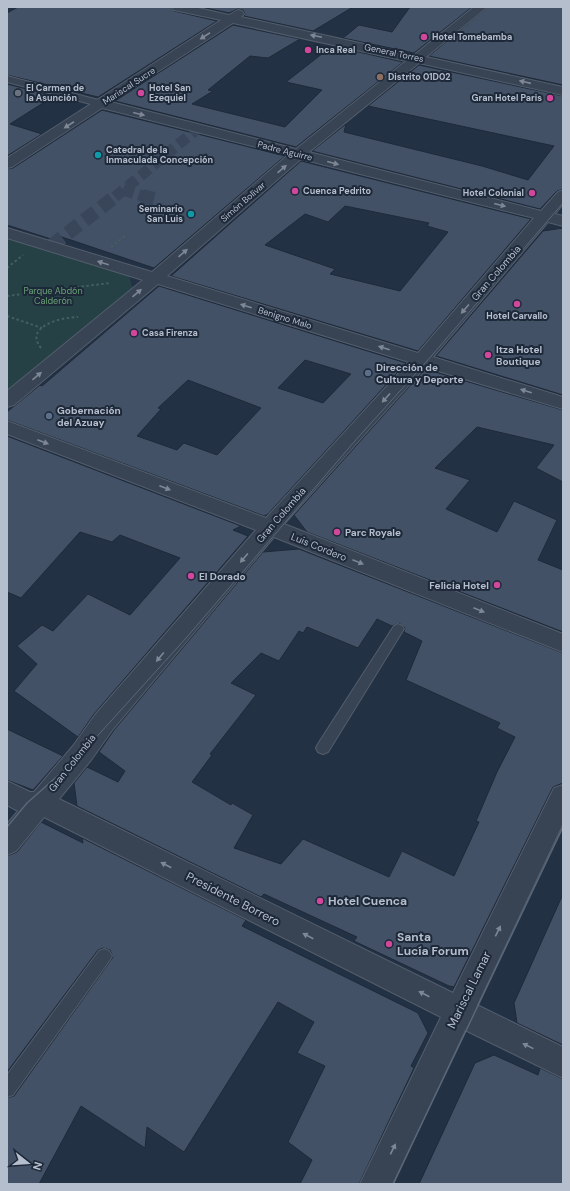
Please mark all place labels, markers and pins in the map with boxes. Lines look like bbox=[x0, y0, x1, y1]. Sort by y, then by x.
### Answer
place label: Hotel Tomebamba bbox=[432, 31, 512, 43]
marker: Hotel Tomebamba bbox=[419, 32, 429, 42]
place label: Inca Real bbox=[316, 44, 355, 56]
marker: Inca Real bbox=[303, 45, 313, 55]
place label: Distrito 01D02 bbox=[388, 71, 450, 83]
marker: Distrito 01D02 bbox=[375, 72, 385, 82]
place label: El Carmen de la Asunción bbox=[26, 82, 85, 104]
place label: Hotel San Ezequiel bbox=[149, 82, 191, 104]
marker: El Carmen de la Asunción bbox=[13, 88, 23, 98]
marker: Hotel San Ezequiel bbox=[136, 88, 146, 98]
place label: Gran Hotel Paris bbox=[471, 92, 542, 104]
marker: Gran Hotel Paris bbox=[545, 93, 555, 103]
place label: Catedral de la Inmaculada Concepción bbox=[106, 144, 213, 166]
marker: Catedral de la Inmaculada Concepción bbox=[93, 150, 103, 160]
place label: Cuenca Pedrito bbox=[303, 185, 372, 197]
marker: Cuenca Pedrito bbox=[290, 186, 300, 196]
place label: Hotel Colonial bbox=[463, 187, 524, 199]
marker: Hotel Colonial bbox=[527, 188, 537, 198]
place label: Seminario San Luis bbox=[139, 203, 183, 225]
marker: Seminario San Luis bbox=[186, 209, 196, 219]
marker: Hotel Carvallo bbox=[512, 299, 522, 309]
place label: Hotel Carvallo bbox=[486, 310, 548, 322]
place label: Casa Firenza bbox=[142, 327, 198, 339]
marker: Casa Firenza bbox=[129, 328, 139, 338]
place label: Itza Hotel Boutique bbox=[496, 343, 542, 368]
marker: Itza Hotel Boutique bbox=[483, 350, 493, 360]
place label: Dirección de Cultura y Deporte bbox=[376, 361, 463, 386]
marker: Dirección de Cultura y Deporte bbox=[363, 368, 373, 378]
place label: Gobernación del Azuay bbox=[57, 404, 121, 429]
marker: Gobernación del Azuay bbox=[44, 411, 54, 421]
place label: Parc Royale bbox=[345, 526, 401, 539]
marker: Parc Royale bbox=[332, 527, 342, 537]
place label: El Dorado bbox=[199, 570, 246, 583]
marker: El Dorado bbox=[186, 571, 196, 581]
place label: Felicia Hotel bbox=[429, 579, 489, 592]
marker: Felicia Hotel bbox=[492, 580, 502, 590]
place label: Hotel Cuenca bbox=[328, 893, 407, 909]
marker: Hotel Cuenca bbox=[315, 896, 325, 906]
place label: Santa Lucía Forum bbox=[397, 929, 469, 959]
marker: Santa Lucía Forum bbox=[384, 939, 394, 949]

